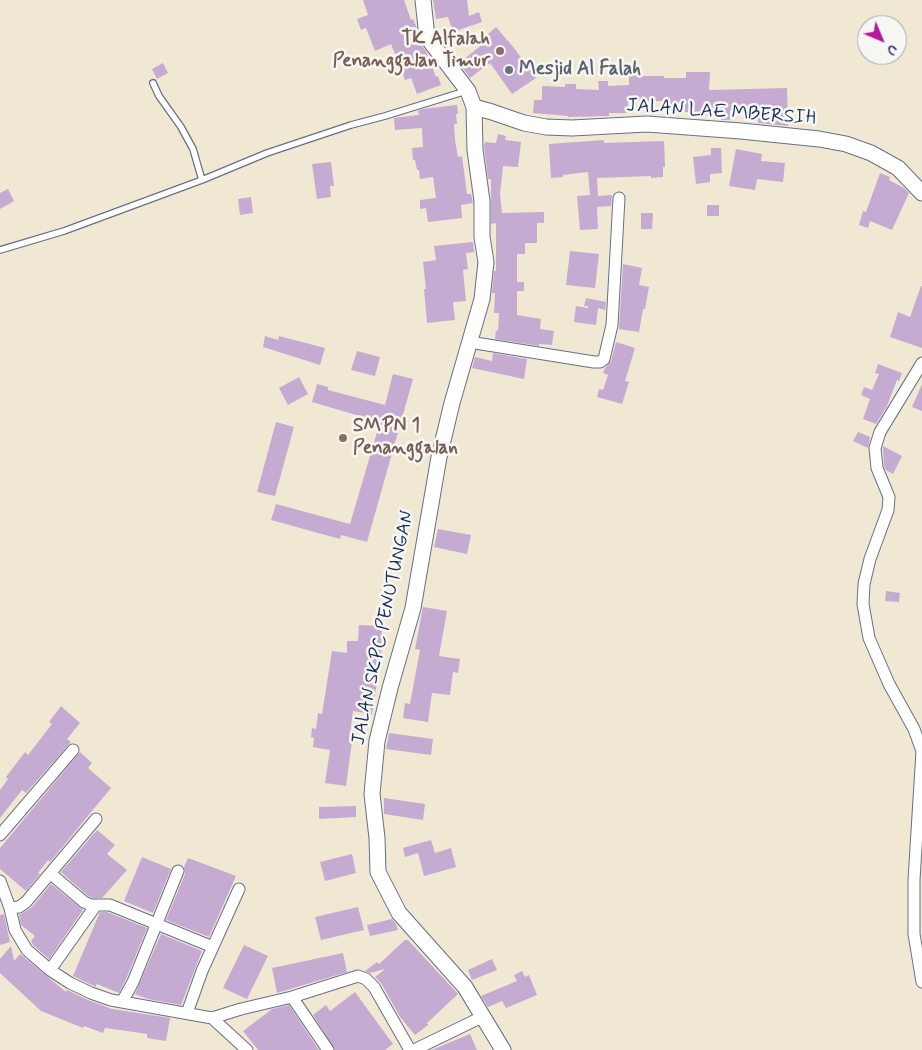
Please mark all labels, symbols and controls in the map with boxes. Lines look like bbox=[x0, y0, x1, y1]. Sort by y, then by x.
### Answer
north arrow bbox=[857, 15, 907, 65]
place label: TK Alfalah Penanggalan Timur bbox=[333, 29, 490, 73]
text: U bbox=[882, 40, 901, 59]
marker: TK Alfalah Penanggalan Timur bbox=[494, 45, 506, 57]
place label: Mesjid Al Falah bbox=[519, 59, 641, 81]
marker: Mesjid Al Falah bbox=[503, 64, 515, 76]
street label: JALAN LAE MBERSIH bbox=[625, 95, 817, 131]
place label: SMPN 1 Penanggalan bbox=[353, 416, 458, 460]
marker: SMPN 1 Penanggalan bbox=[337, 432, 349, 444]
street label: JALAN SKPC PENUTUNGAN bbox=[348, 509, 420, 747]

